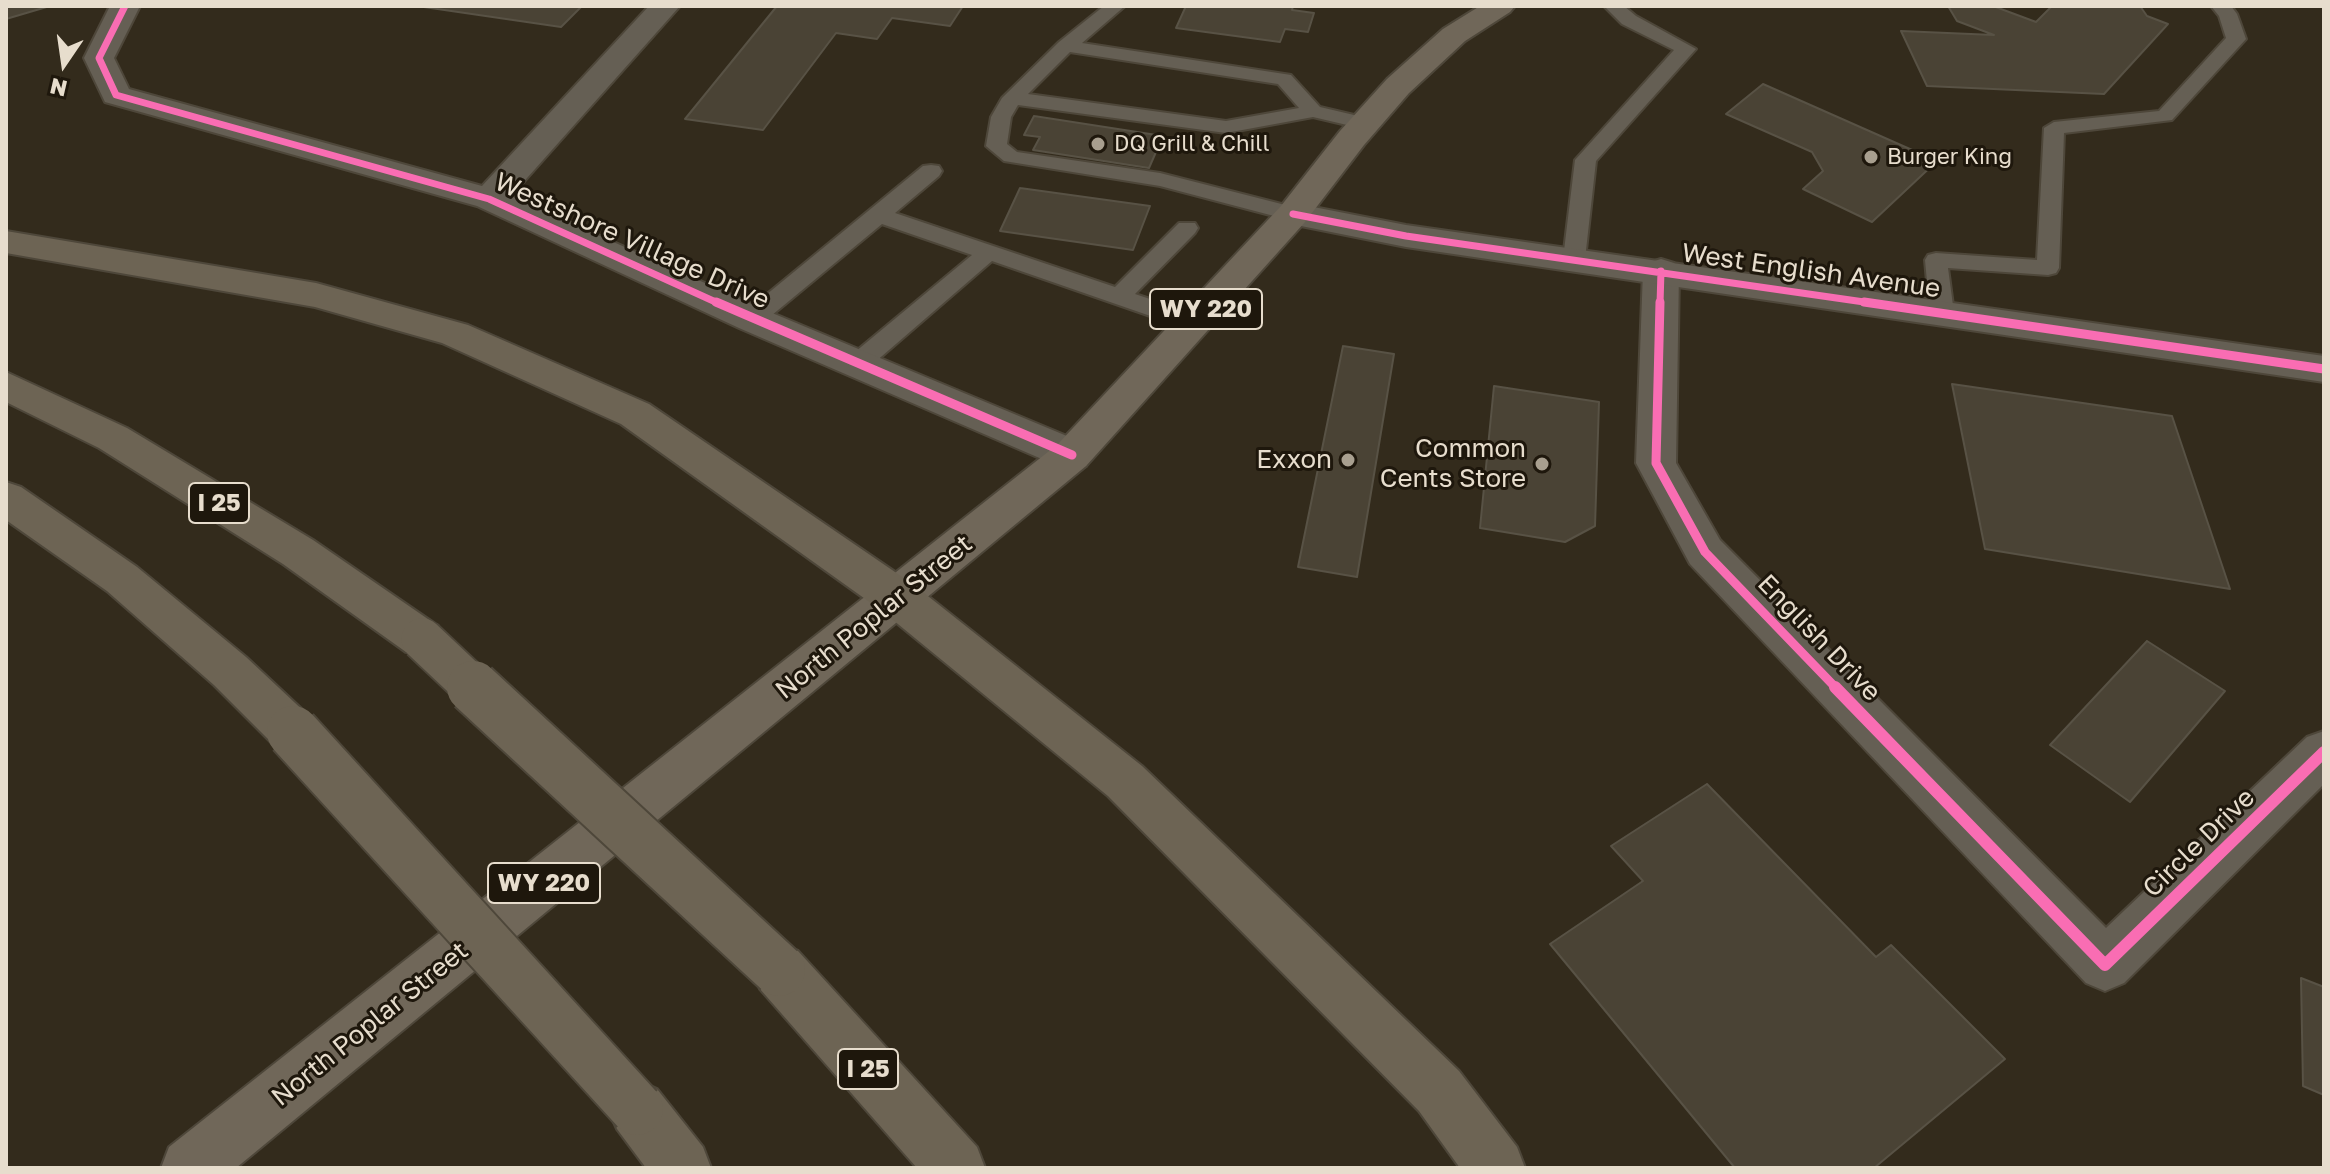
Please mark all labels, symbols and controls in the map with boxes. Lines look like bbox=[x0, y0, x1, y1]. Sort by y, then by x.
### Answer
north arrow bbox=[24, 24, 104, 104]
text: N bbox=[47, 73, 70, 103]
place label: DQ Grill & Chill bbox=[1114, 131, 1269, 157]
marker: DQ Grill & Chill bbox=[1089, 135, 1107, 153]
place label: Burger King bbox=[1887, 144, 2012, 170]
marker: Burger King bbox=[1862, 148, 1880, 166]
street label: Westshore Village Drive bbox=[490, 166, 774, 316]
street label: West English Avenue bbox=[1680, 237, 1942, 305]
road number: WY 220 bbox=[1150, 289, 1262, 329]
place label: Common Cents Store bbox=[1380, 433, 1526, 494]
place label: Exxon bbox=[1256, 444, 1332, 476]
marker: Exxon bbox=[1339, 451, 1357, 469]
marker: Common Cents Store bbox=[1533, 455, 1551, 473]
road number: I 25 bbox=[189, 483, 249, 523]
street label: North Poplar Street bbox=[769, 528, 979, 706]
street label: English Drive bbox=[1751, 568, 1887, 708]
street label: Circle Drive bbox=[2137, 782, 2261, 904]
road number: WY 220 bbox=[488, 863, 600, 903]
street label: North Poplar Street bbox=[265, 935, 475, 1113]
road number: I 25 bbox=[838, 1049, 898, 1089]

